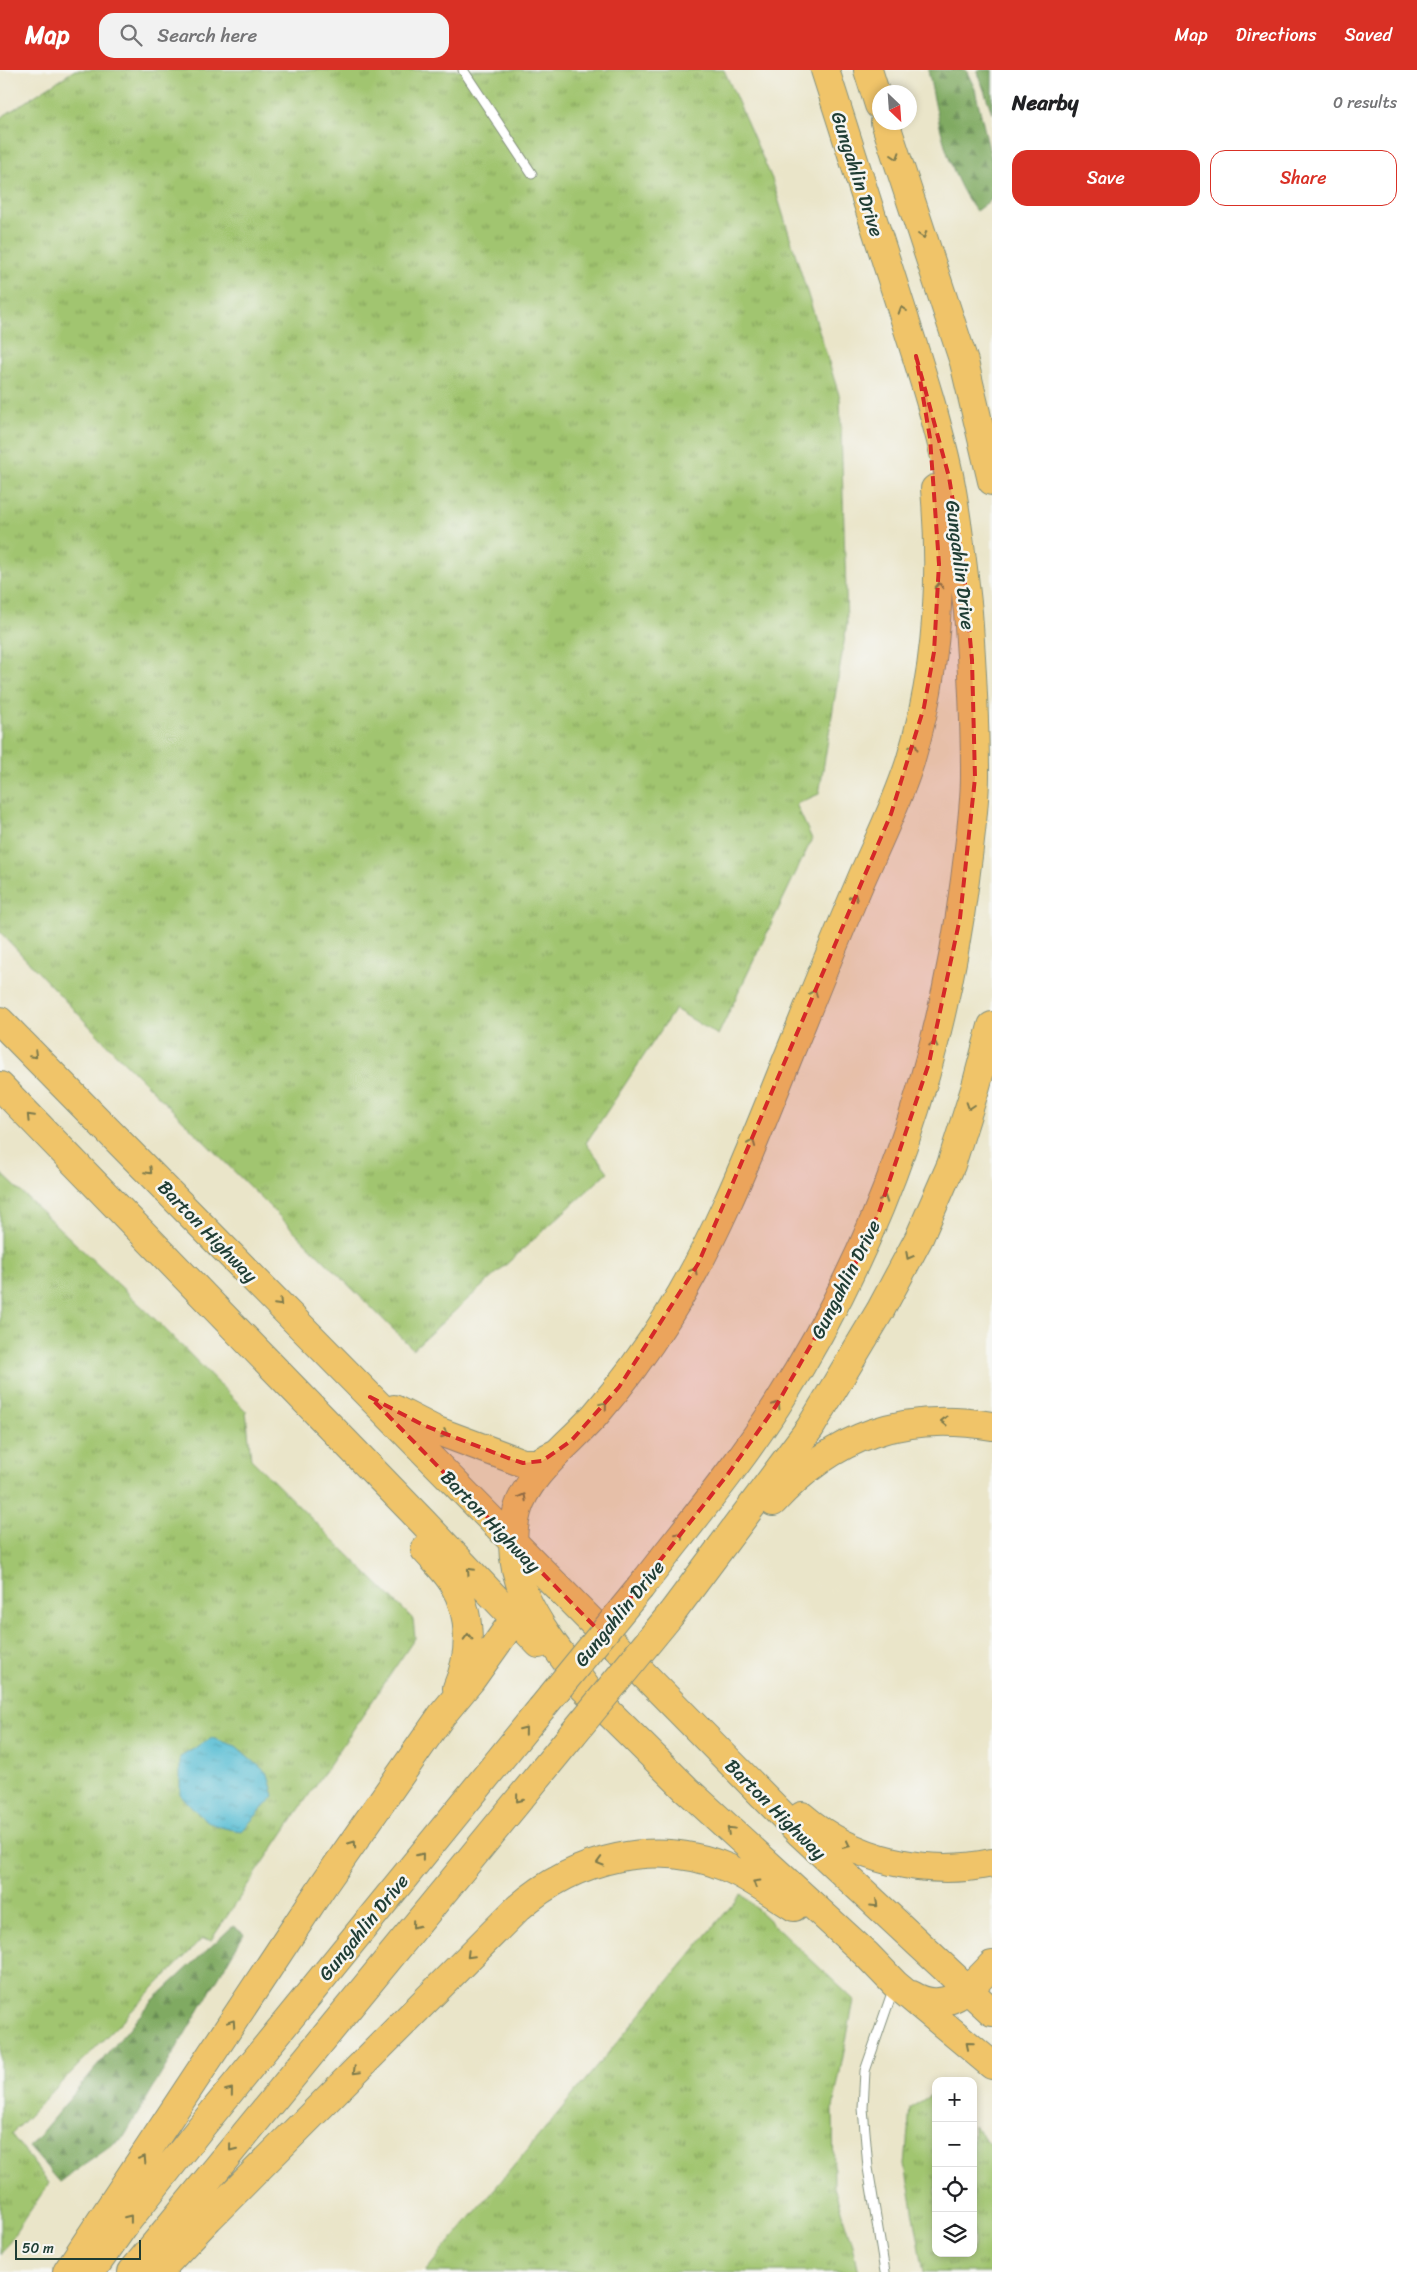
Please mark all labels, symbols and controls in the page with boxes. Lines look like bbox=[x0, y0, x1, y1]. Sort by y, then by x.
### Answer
search box bbox=[99, 13, 449, 58]
text: Map bbox=[25, 14, 69, 56]
text: Search here bbox=[157, 19, 257, 52]
text: Map bbox=[1175, 19, 1208, 51]
text: Directions bbox=[1236, 19, 1317, 51]
text: Saved bbox=[1345, 19, 1392, 51]
icon: search bbox=[117, 21, 145, 49]
text: Nearby bbox=[1012, 84, 1078, 122]
north arrow bbox=[872, 85, 917, 130]
text: 0 results bbox=[1333, 88, 1397, 117]
street label: Gungahlin Drive bbox=[822, 107, 893, 241]
button: Save bbox=[1012, 150, 1200, 206]
button: Share bbox=[1210, 150, 1397, 206]
one-way arrow bbox=[891, 151, 901, 159]
one-way arrow bbox=[917, 231, 927, 239]
one-way arrow bbox=[897, 306, 907, 314]
street label: Gungahlin Drive bbox=[936, 498, 985, 632]
one-way arrow bbox=[933, 582, 944, 590]
one-way arrow bbox=[909, 742, 919, 751]
one-way arrow bbox=[847, 893, 858, 902]
one-way arrow bbox=[807, 989, 818, 998]
one-way arrow bbox=[928, 1040, 939, 1049]
one-way arrow bbox=[29, 1049, 38, 1058]
one-way arrow bbox=[965, 1102, 975, 1110]
one-way arrow bbox=[27, 1114, 36, 1123]
one-way arrow bbox=[746, 1140, 756, 1148]
one-way arrow bbox=[143, 1165, 152, 1174]
street label: Barton Highway bbox=[149, 1172, 266, 1291]
one-way arrow bbox=[878, 1195, 888, 1203]
street label: Gungahlin Drive bbox=[801, 1214, 890, 1345]
one-way arrow bbox=[905, 1251, 915, 1260]
one-way arrow bbox=[688, 1267, 698, 1276]
one-way arrow bbox=[273, 1298, 282, 1307]
one-way arrow bbox=[771, 1401, 780, 1410]
one-way arrow bbox=[598, 1402, 607, 1411]
one-way arrow bbox=[939, 1416, 947, 1426]
one-way arrow bbox=[441, 1428, 449, 1438]
street label: Barton Highway bbox=[432, 1462, 549, 1581]
one-way arrow bbox=[517, 1494, 527, 1503]
one-way arrow bbox=[675, 1532, 683, 1541]
street label: Gungahlin Drive bbox=[566, 1552, 673, 1674]
one-way arrow bbox=[467, 1568, 476, 1577]
one-way arrow bbox=[462, 1633, 473, 1641]
one-way arrow bbox=[518, 1727, 526, 1736]
street label: Barton Highway bbox=[717, 1751, 835, 1868]
one-way arrow bbox=[516, 1793, 524, 1802]
one-way arrow bbox=[727, 1827, 736, 1836]
one-way arrow bbox=[842, 1839, 851, 1849]
one-way arrow bbox=[347, 1840, 356, 1850]
one-way arrow bbox=[416, 1853, 424, 1862]
one-way arrow bbox=[596, 1856, 605, 1866]
street label: Gungahlin Drive bbox=[310, 1866, 417, 1988]
one-way arrow bbox=[753, 1879, 762, 1889]
one-way arrow bbox=[869, 1898, 878, 1907]
one-way arrow bbox=[412, 1919, 421, 1928]
one-way arrow bbox=[467, 1950, 476, 1959]
one-way arrow bbox=[226, 2020, 236, 2029]
one-way arrow bbox=[965, 2042, 974, 2051]
one-way arrow bbox=[353, 2065, 362, 2074]
map controls bbox=[932, 2077, 977, 2257]
button: + bbox=[932, 2077, 977, 2122]
one-way arrow bbox=[225, 2087, 234, 2096]
button: − bbox=[932, 2122, 977, 2167]
one-way arrow bbox=[230, 2142, 238, 2151]
one-way arrow bbox=[137, 2155, 146, 2164]
button: locate bbox=[932, 2167, 977, 2212]
button: layers bbox=[932, 2212, 977, 2257]
one-way arrow bbox=[124, 2215, 132, 2224]
text: 50 m bbox=[22, 2236, 54, 2261]
scale bar bbox=[15, 2237, 141, 2260]

